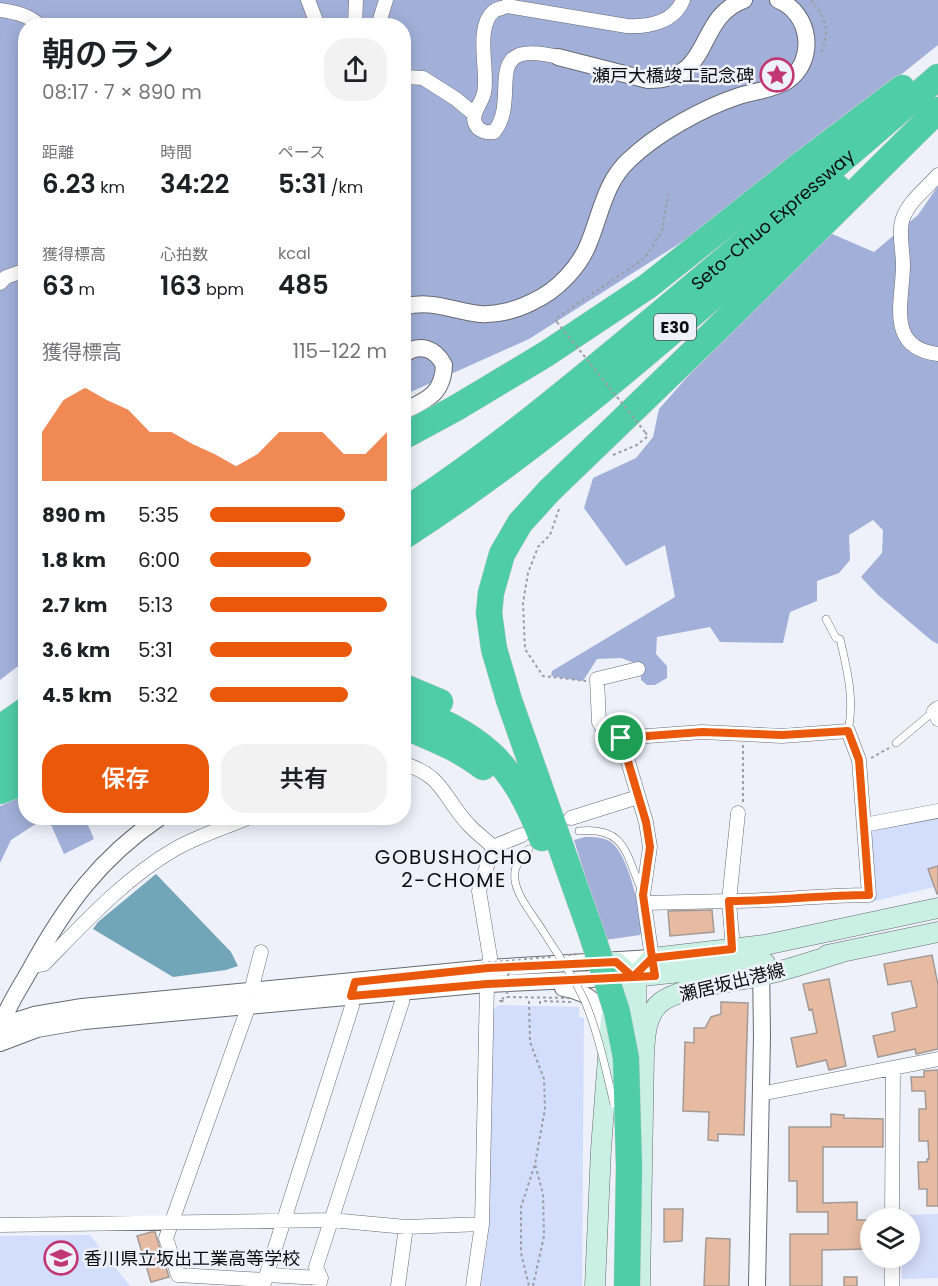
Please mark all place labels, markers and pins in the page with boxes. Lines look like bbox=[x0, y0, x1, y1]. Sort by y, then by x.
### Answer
place icon: 瀬戸大橋竣工記念碑 bbox=[759, 57, 795, 93]
place label: 瀬戸大橋竣工記念碑 bbox=[592, 63, 754, 88]
pin bbox=[595, 712, 646, 763]
school or university icon: 香川県立坂出工業高等学校 bbox=[43, 1240, 79, 1276]
place label: 香川県立坂出工業高等学校 bbox=[84, 1246, 300, 1271]

